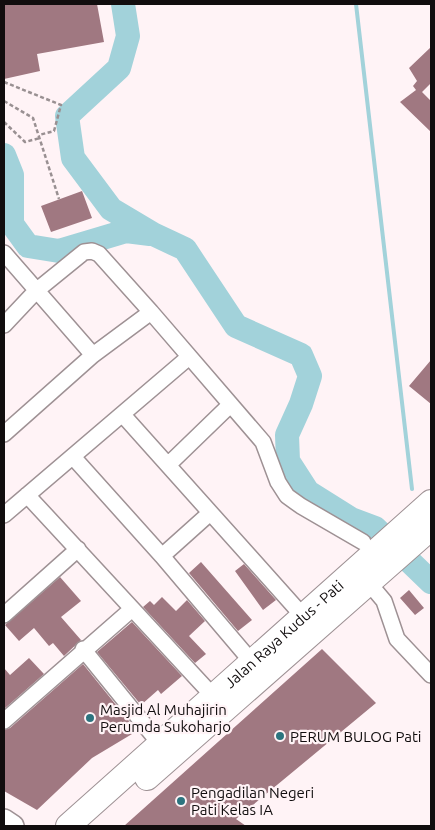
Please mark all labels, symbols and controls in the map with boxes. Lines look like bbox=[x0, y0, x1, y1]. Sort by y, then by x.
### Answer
street label: Jalan Raya Kudus - Pati bbox=[221, 576, 346, 691]
place label: Masjid Al Muhajirin Perumda Sukoharjo bbox=[100, 701, 231, 735]
marker: Masjid Al Muhajirin Perumda Sukoharjo bbox=[84, 712, 96, 724]
place label: PERUM BULOG Pati bbox=[290, 728, 421, 745]
marker: PERUM BULOG Pati bbox=[274, 730, 286, 742]
place label: Pengadilan Negeri Pati Kelas IA bbox=[191, 784, 314, 818]
marker: Pengadilan Negeri Pati Kelas IA bbox=[175, 795, 187, 807]

